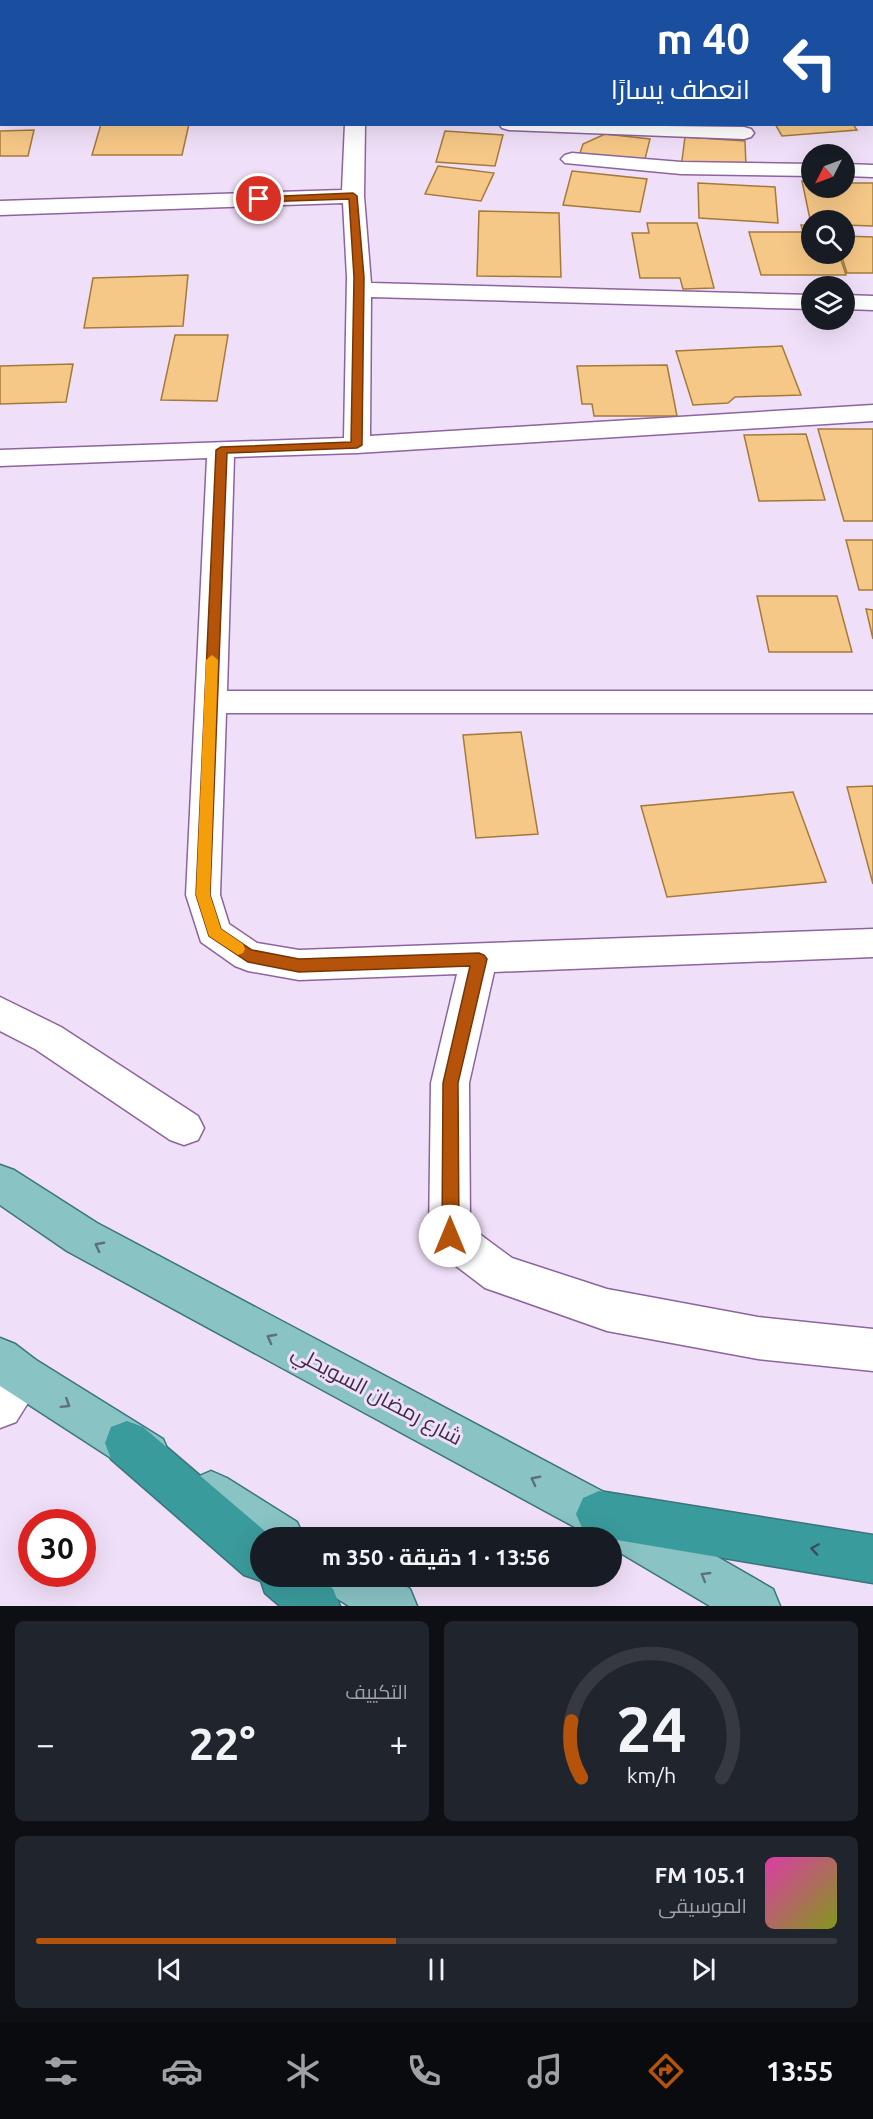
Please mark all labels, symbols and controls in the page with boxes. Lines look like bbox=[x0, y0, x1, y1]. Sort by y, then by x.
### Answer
text: 40 m bbox=[656, 15, 750, 62]
icon: left bbox=[771, 24, 849, 102]
text: انعطف يسارًا bbox=[611, 74, 750, 104]
north arrow bbox=[801, 144, 855, 198]
map controls bbox=[801, 144, 855, 330]
pin bbox=[233, 173, 284, 224]
icon: arrive bbox=[242, 182, 275, 215]
button: search bbox=[801, 210, 855, 264]
button: layers bbox=[801, 276, 855, 330]
position arrow bbox=[418, 1204, 482, 1268]
one-way arrow bbox=[95, 1242, 106, 1253]
one-way arrow bbox=[267, 1334, 277, 1345]
street label: شارع رمضان السويحلي bbox=[286, 1339, 467, 1454]
one-way arrow bbox=[60, 1396, 70, 1408]
one-way arrow bbox=[531, 1476, 542, 1487]
speed limit sign: 30 bbox=[18, 1509, 96, 1587]
text: 13:56 · 1 دقيقة · 350 m bbox=[322, 1544, 550, 1569]
one-way arrow bbox=[811, 1544, 820, 1556]
one-way arrow bbox=[701, 1572, 711, 1584]
text: التكييف bbox=[345, 1680, 408, 1703]
text: 24 bbox=[616, 1694, 686, 1764]
text: 22° bbox=[189, 1718, 255, 1769]
text: − bbox=[36, 1725, 55, 1762]
text: + bbox=[389, 1725, 408, 1762]
text: km/h bbox=[626, 1763, 676, 1787]
text: 105.1 FM bbox=[655, 1862, 747, 1887]
text: الموسيقى bbox=[658, 1894, 747, 1917]
icon: previous bbox=[153, 1953, 186, 1986]
icon: pause bbox=[420, 1953, 453, 1986]
icon: next bbox=[687, 1953, 720, 1986]
icon: filters bbox=[40, 2050, 82, 2092]
icon: car bbox=[161, 2050, 203, 2092]
icon: climate bbox=[282, 2050, 324, 2092]
icon: phone bbox=[403, 2050, 445, 2092]
icon: music bbox=[524, 2050, 566, 2092]
icon: directions bbox=[645, 2050, 687, 2092]
text: 13:55 bbox=[766, 2056, 833, 2086]

